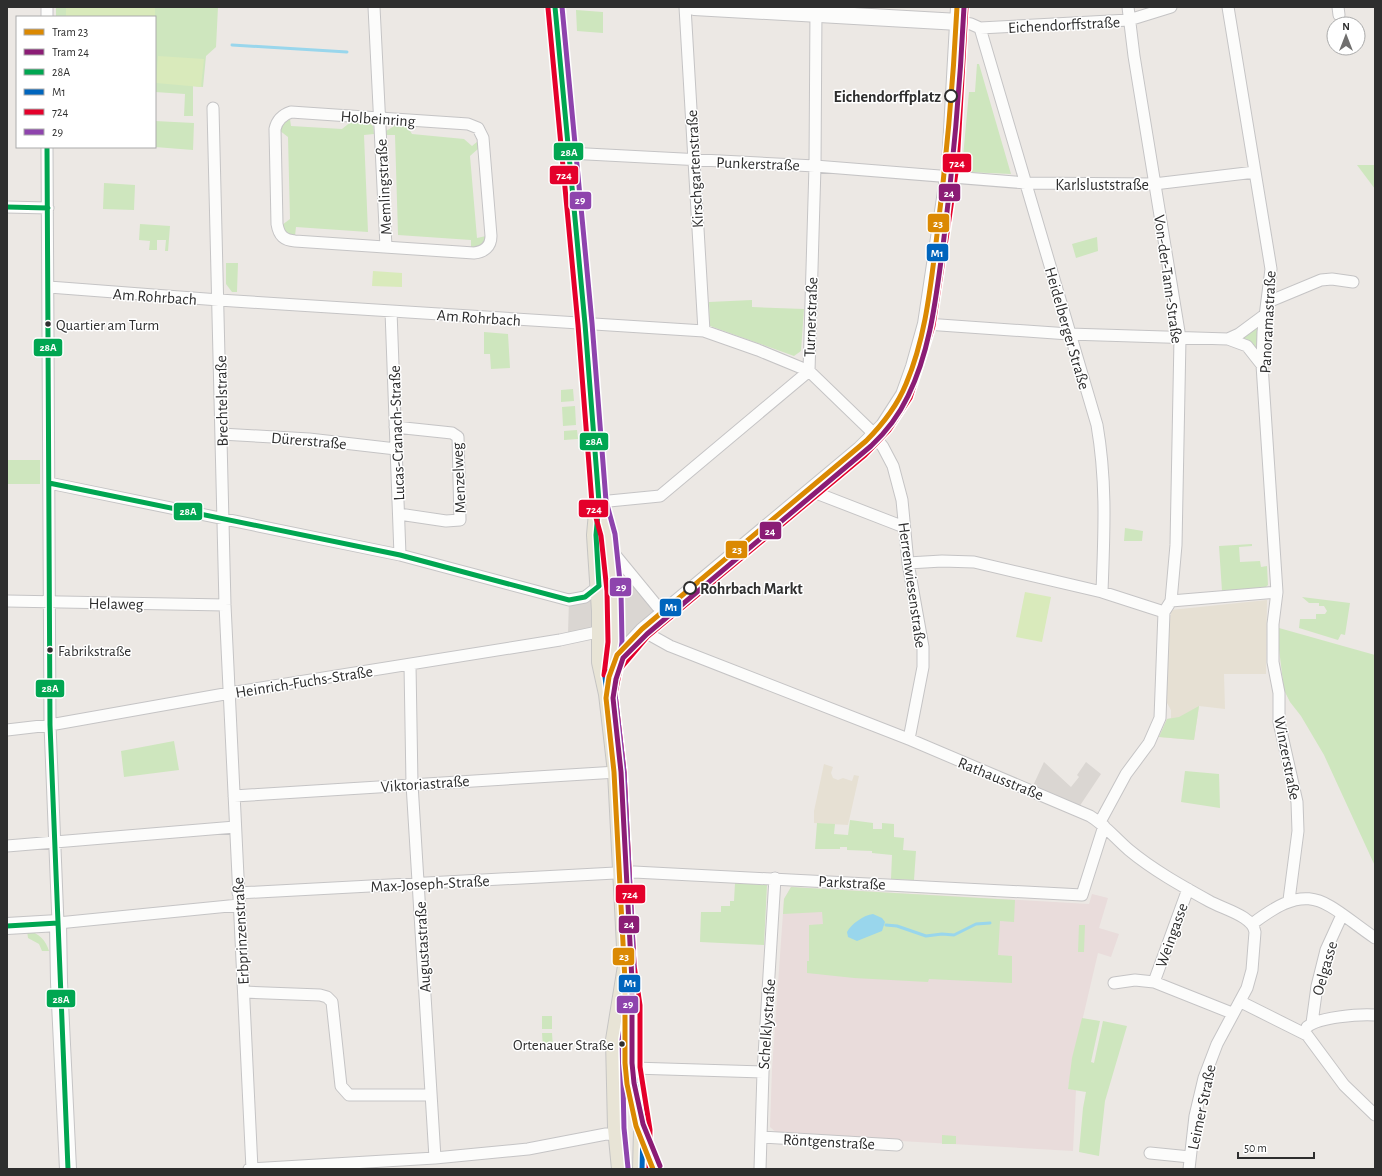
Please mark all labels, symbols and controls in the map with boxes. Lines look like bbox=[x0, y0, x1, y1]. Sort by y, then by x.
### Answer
street label: Eichendorffstraße bbox=[1008, 14, 1120, 36]
legend bbox=[16, 16, 156, 148]
north arrow bbox=[1326, 16, 1366, 56]
text: N bbox=[1342, 21, 1350, 32]
text: Tram 23 bbox=[52, 26, 88, 38]
text: Tram 24 bbox=[52, 46, 89, 58]
text: 28A bbox=[52, 66, 70, 78]
text: M1 bbox=[52, 86, 66, 98]
place label: Eichendorffplatz bbox=[833, 89, 941, 105]
marker: Eichendorffplatz bbox=[944, 89, 958, 103]
text: 724 bbox=[52, 106, 68, 118]
street label: Holbeinring bbox=[340, 108, 416, 130]
street label: Kirschgartenstraße bbox=[684, 109, 706, 228]
text: 29 bbox=[52, 126, 63, 138]
street label: Memlingstraße bbox=[373, 139, 395, 235]
line badge: 28A bbox=[553, 142, 584, 161]
text: 28A bbox=[560, 147, 578, 158]
line badge: 724 bbox=[942, 153, 972, 173]
street label: Punkerstraße bbox=[716, 155, 800, 173]
text: 724 bbox=[949, 158, 965, 169]
line badge: 724 bbox=[549, 165, 579, 185]
text: 724 bbox=[556, 170, 572, 181]
street label: Karlsluststraße bbox=[1055, 177, 1149, 193]
line badge: 24 bbox=[938, 183, 961, 202]
text: 24 bbox=[944, 188, 955, 199]
line badge: 29 bbox=[569, 191, 592, 210]
text: 29 bbox=[575, 195, 585, 206]
line badge: 23 bbox=[927, 213, 950, 233]
street label: Von-der-Tann-Straße bbox=[1151, 214, 1185, 345]
text: 23 bbox=[933, 218, 943, 229]
line badge: M1 bbox=[926, 243, 949, 262]
text: M1 bbox=[931, 248, 943, 259]
street label: Heidelberger Straße bbox=[1042, 265, 1092, 391]
street label: Panoramastraße bbox=[1257, 270, 1279, 374]
street label: Turnerstraße bbox=[802, 277, 820, 357]
street label: Am Rohrbach bbox=[112, 286, 197, 308]
street label: Am Rohrbach bbox=[436, 307, 521, 329]
place label: Quartier am Turm bbox=[56, 318, 159, 333]
marker: Quartier am Turm bbox=[43, 319, 53, 329]
line badge: 28A bbox=[33, 338, 63, 357]
text: 28A bbox=[39, 342, 57, 353]
street label: Brechtelstraße bbox=[213, 355, 231, 447]
street label: Lucas-Cranach-Straße bbox=[387, 365, 407, 501]
street label: Dürerstraße bbox=[271, 430, 347, 452]
line badge: 28A bbox=[579, 432, 609, 451]
text: 28A bbox=[585, 436, 603, 447]
street label: Menzelweg bbox=[449, 442, 469, 514]
line badge: 724 bbox=[578, 499, 609, 518]
line badge: 28A bbox=[173, 502, 203, 521]
text: 724 bbox=[586, 504, 602, 515]
text: 28A bbox=[179, 506, 197, 517]
line badge: 24 bbox=[759, 521, 782, 540]
street label: Herrenwiesenstraße bbox=[895, 521, 929, 649]
text: 24 bbox=[765, 526, 776, 537]
line badge: 23 bbox=[725, 540, 748, 559]
text: 23 bbox=[732, 544, 742, 555]
line badge: 29 bbox=[609, 577, 632, 597]
marker: Rohrbach Markt bbox=[683, 581, 697, 595]
place label: Rohrbach Markt bbox=[700, 581, 803, 597]
text: 29 bbox=[616, 582, 626, 593]
street label: Helaweg bbox=[88, 596, 144, 612]
line badge: M1 bbox=[659, 598, 682, 617]
text: M1 bbox=[665, 602, 677, 613]
place label: Fabrikstraße bbox=[58, 644, 131, 659]
marker: Fabrikstraße bbox=[45, 645, 55, 655]
street label: Heinrich-Fuchs-Straße bbox=[234, 663, 374, 701]
line badge: 28A bbox=[35, 679, 65, 698]
text: 28A bbox=[41, 683, 59, 694]
street label: Winzerstraße bbox=[1271, 715, 1303, 801]
street label: Rathausstraße bbox=[956, 755, 1046, 803]
street label: Viktoriastraße bbox=[380, 773, 470, 795]
street label: Max-Joseph-Straße bbox=[370, 873, 490, 895]
street label: Parkstraße bbox=[818, 873, 886, 893]
street label: Erbprinzenstraße bbox=[230, 877, 252, 985]
line badge: 724 bbox=[615, 884, 646, 904]
text: 724 bbox=[622, 889, 638, 900]
street label: Augustastraße bbox=[413, 901, 433, 993]
street label: Weingasse bbox=[1153, 901, 1191, 970]
line badge: 24 bbox=[618, 915, 640, 934]
text: 24 bbox=[624, 919, 635, 930]
street label: Oelgasse bbox=[1310, 939, 1340, 997]
line badge: 23 bbox=[612, 947, 635, 966]
text: 23 bbox=[619, 951, 629, 962]
line badge: M1 bbox=[618, 974, 641, 993]
text: M1 bbox=[624, 978, 636, 989]
street label: Schelklystraße bbox=[756, 978, 779, 1070]
line badge: 28A bbox=[46, 989, 76, 1008]
text: 28A bbox=[52, 994, 70, 1005]
line badge: 29 bbox=[616, 995, 639, 1014]
text: 29 bbox=[623, 999, 633, 1010]
place label: Ortenauer Straße bbox=[513, 1038, 614, 1053]
marker: Ortenauer Straße bbox=[617, 1039, 627, 1049]
street label: Leimer Straße bbox=[1185, 1063, 1219, 1151]
street label: Röntgenstraße bbox=[783, 1132, 875, 1152]
scale bar bbox=[1238, 1134, 1314, 1160]
text: 50 m bbox=[1244, 1142, 1267, 1154]

